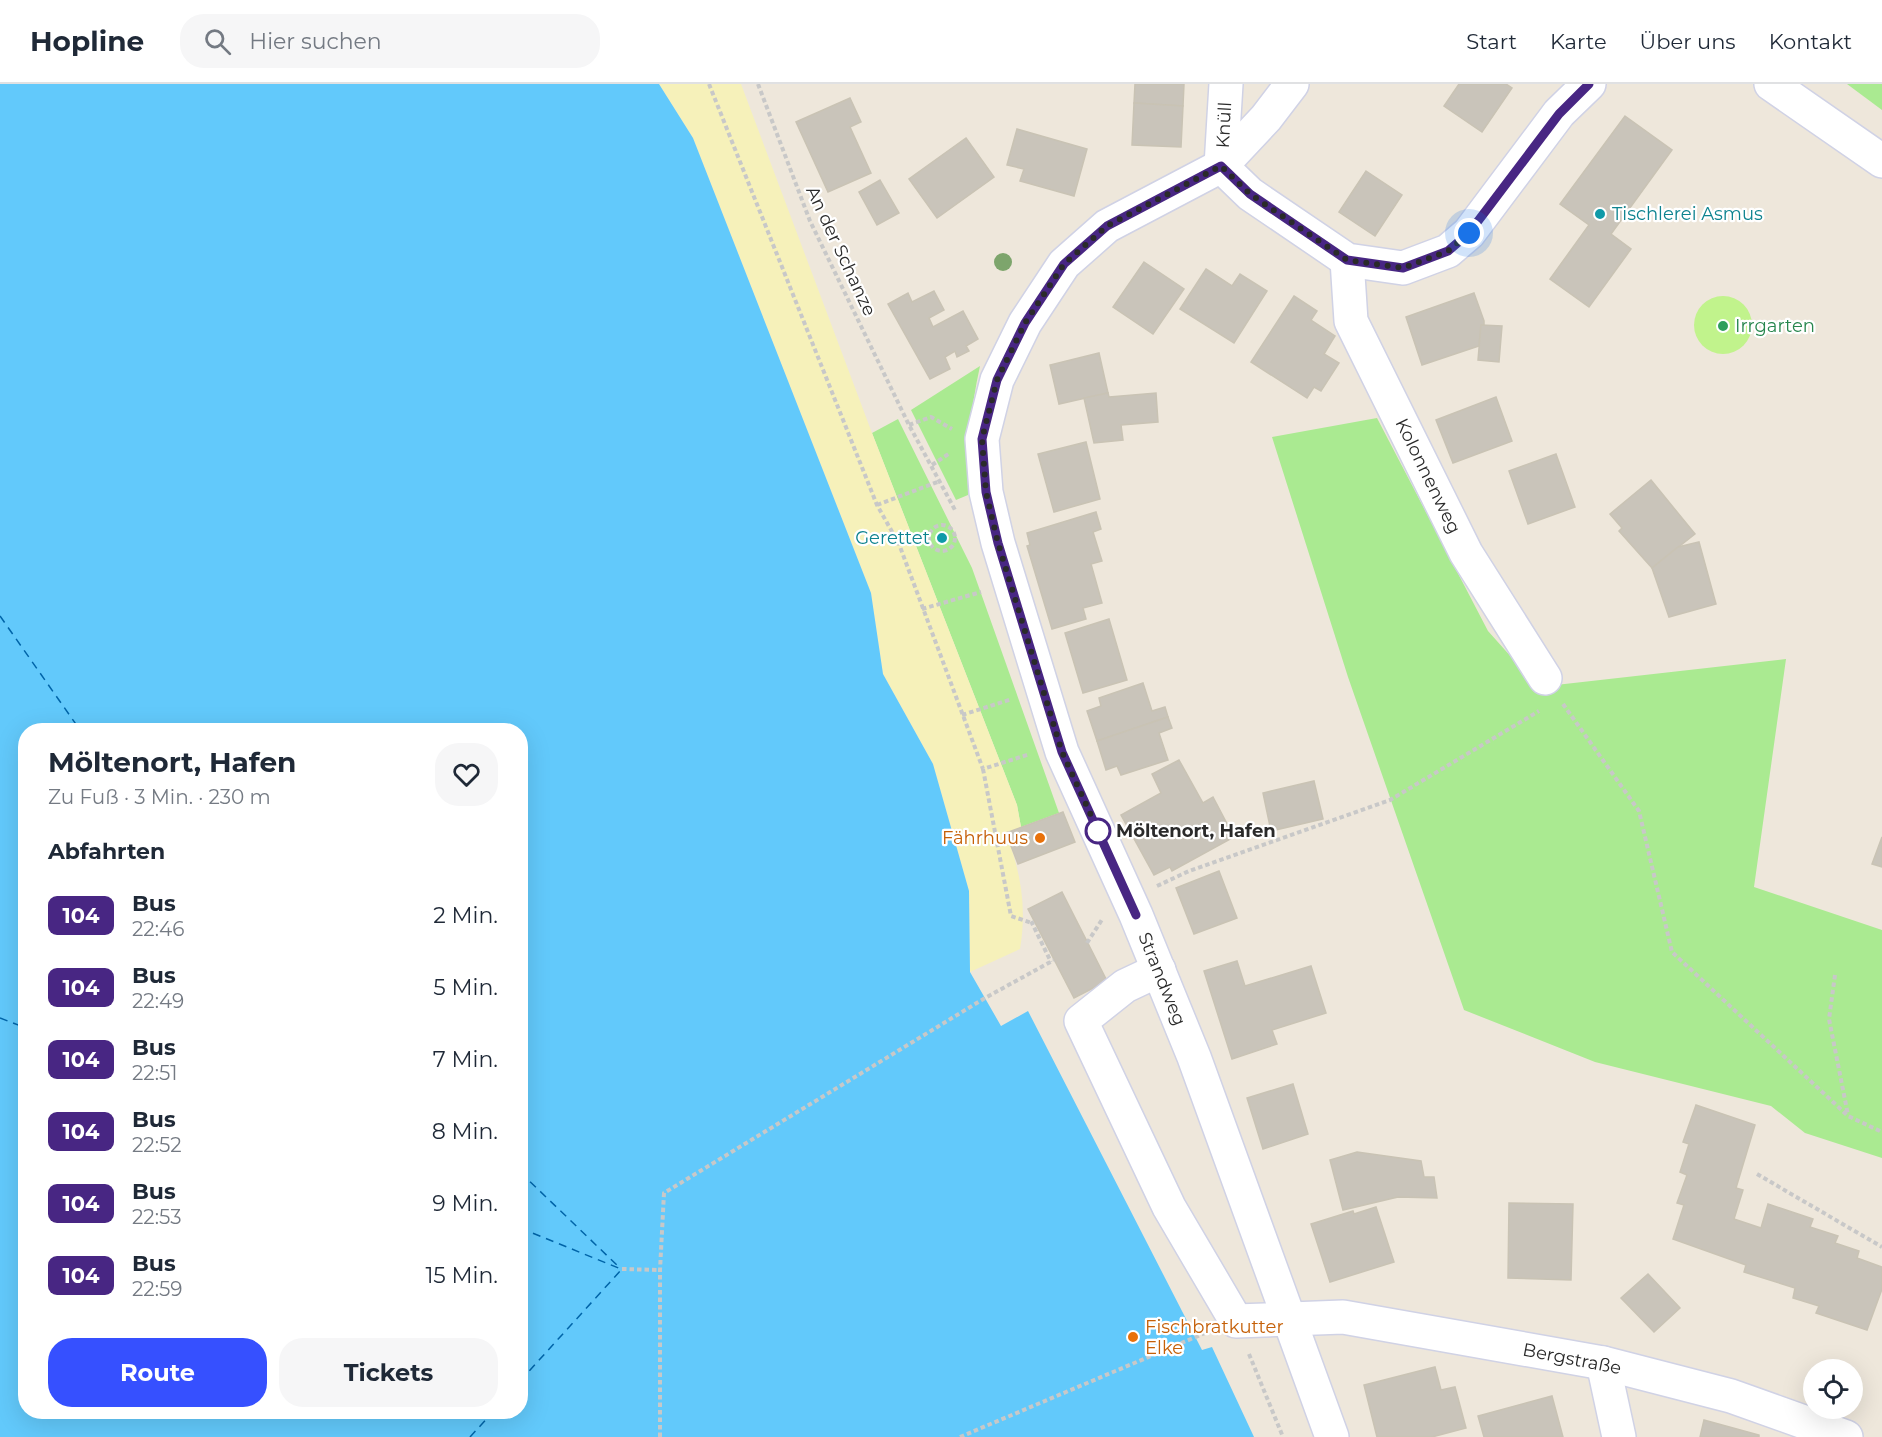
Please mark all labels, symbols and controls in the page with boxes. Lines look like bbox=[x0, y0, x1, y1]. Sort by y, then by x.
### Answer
search box bbox=[180, 14, 600, 68]
text: Hopline bbox=[30, 24, 144, 58]
icon: search bbox=[201, 25, 234, 58]
text: Hier suchen bbox=[249, 28, 382, 55]
text: Start bbox=[1466, 29, 1517, 54]
text: Karte bbox=[1550, 29, 1607, 54]
text: Über uns bbox=[1640, 29, 1736, 54]
text: Kontakt bbox=[1769, 29, 1852, 54]
street label: Knüll bbox=[1212, 101, 1236, 149]
street label: An der Schanze bbox=[801, 183, 881, 320]
place label: Tischlerei Asmus bbox=[1612, 203, 1763, 225]
marker: Tischlerei Asmus bbox=[1593, 207, 1607, 221]
your location bbox=[1454, 218, 1484, 248]
place label: Irrgarten bbox=[1735, 315, 1815, 337]
marker: Irrgarten bbox=[1716, 319, 1730, 333]
street label: Kolonnenweg bbox=[1391, 415, 1465, 537]
place label: Gerettet bbox=[855, 527, 930, 549]
marker: Gerettet bbox=[935, 531, 949, 545]
button: heart bbox=[435, 743, 498, 806]
text: Möltenort, Hafen bbox=[48, 745, 296, 779]
text: Zu Fuß · 3 Min. · 230 m bbox=[48, 785, 271, 809]
marker: Möltenort, Hafen bbox=[1085, 818, 1111, 844]
place label: Möltenort, Hafen bbox=[1116, 820, 1276, 842]
place label: Fährhuus bbox=[942, 827, 1028, 849]
marker: Fährhuus bbox=[1033, 831, 1047, 845]
text: Abfahrten bbox=[48, 838, 165, 865]
text: Bus bbox=[132, 890, 176, 917]
text: 2 Min. bbox=[433, 902, 498, 929]
text: 104 bbox=[63, 903, 99, 928]
text: 22:46 bbox=[132, 917, 184, 941]
street label: Strandweg bbox=[1133, 929, 1191, 1029]
text: Bus bbox=[132, 962, 176, 989]
text: 5 Min. bbox=[433, 974, 498, 1001]
text: 104 bbox=[63, 975, 99, 1000]
text: 22:49 bbox=[132, 989, 184, 1013]
text: Bus bbox=[132, 1034, 176, 1061]
text: 7 Min. bbox=[433, 1046, 498, 1073]
text: 104 bbox=[63, 1047, 99, 1072]
text: 22:51 bbox=[132, 1061, 178, 1085]
text: Bus bbox=[132, 1106, 176, 1133]
text: 8 Min. bbox=[432, 1118, 498, 1145]
text: 104 bbox=[63, 1119, 99, 1144]
text: 22:52 bbox=[132, 1133, 182, 1157]
text: Bus bbox=[132, 1178, 176, 1205]
text: 9 Min. bbox=[432, 1190, 498, 1217]
text: 104 bbox=[63, 1191, 99, 1216]
text: 22:53 bbox=[132, 1205, 181, 1229]
text: Bus bbox=[132, 1250, 176, 1277]
text: 15 Min. bbox=[425, 1262, 498, 1289]
text: 104 bbox=[63, 1263, 99, 1288]
text: 22:59 bbox=[132, 1277, 182, 1301]
place label: Fischbratkutter Elke bbox=[1145, 1316, 1284, 1359]
marker: Fischbratkutter Elke bbox=[1126, 1330, 1140, 1344]
button: Route bbox=[48, 1338, 267, 1407]
button: Tickets bbox=[279, 1338, 498, 1407]
street label: Bergstraße bbox=[1521, 1339, 1623, 1379]
map controls bbox=[1803, 1359, 1863, 1419]
button: locate bbox=[1803, 1359, 1863, 1419]

